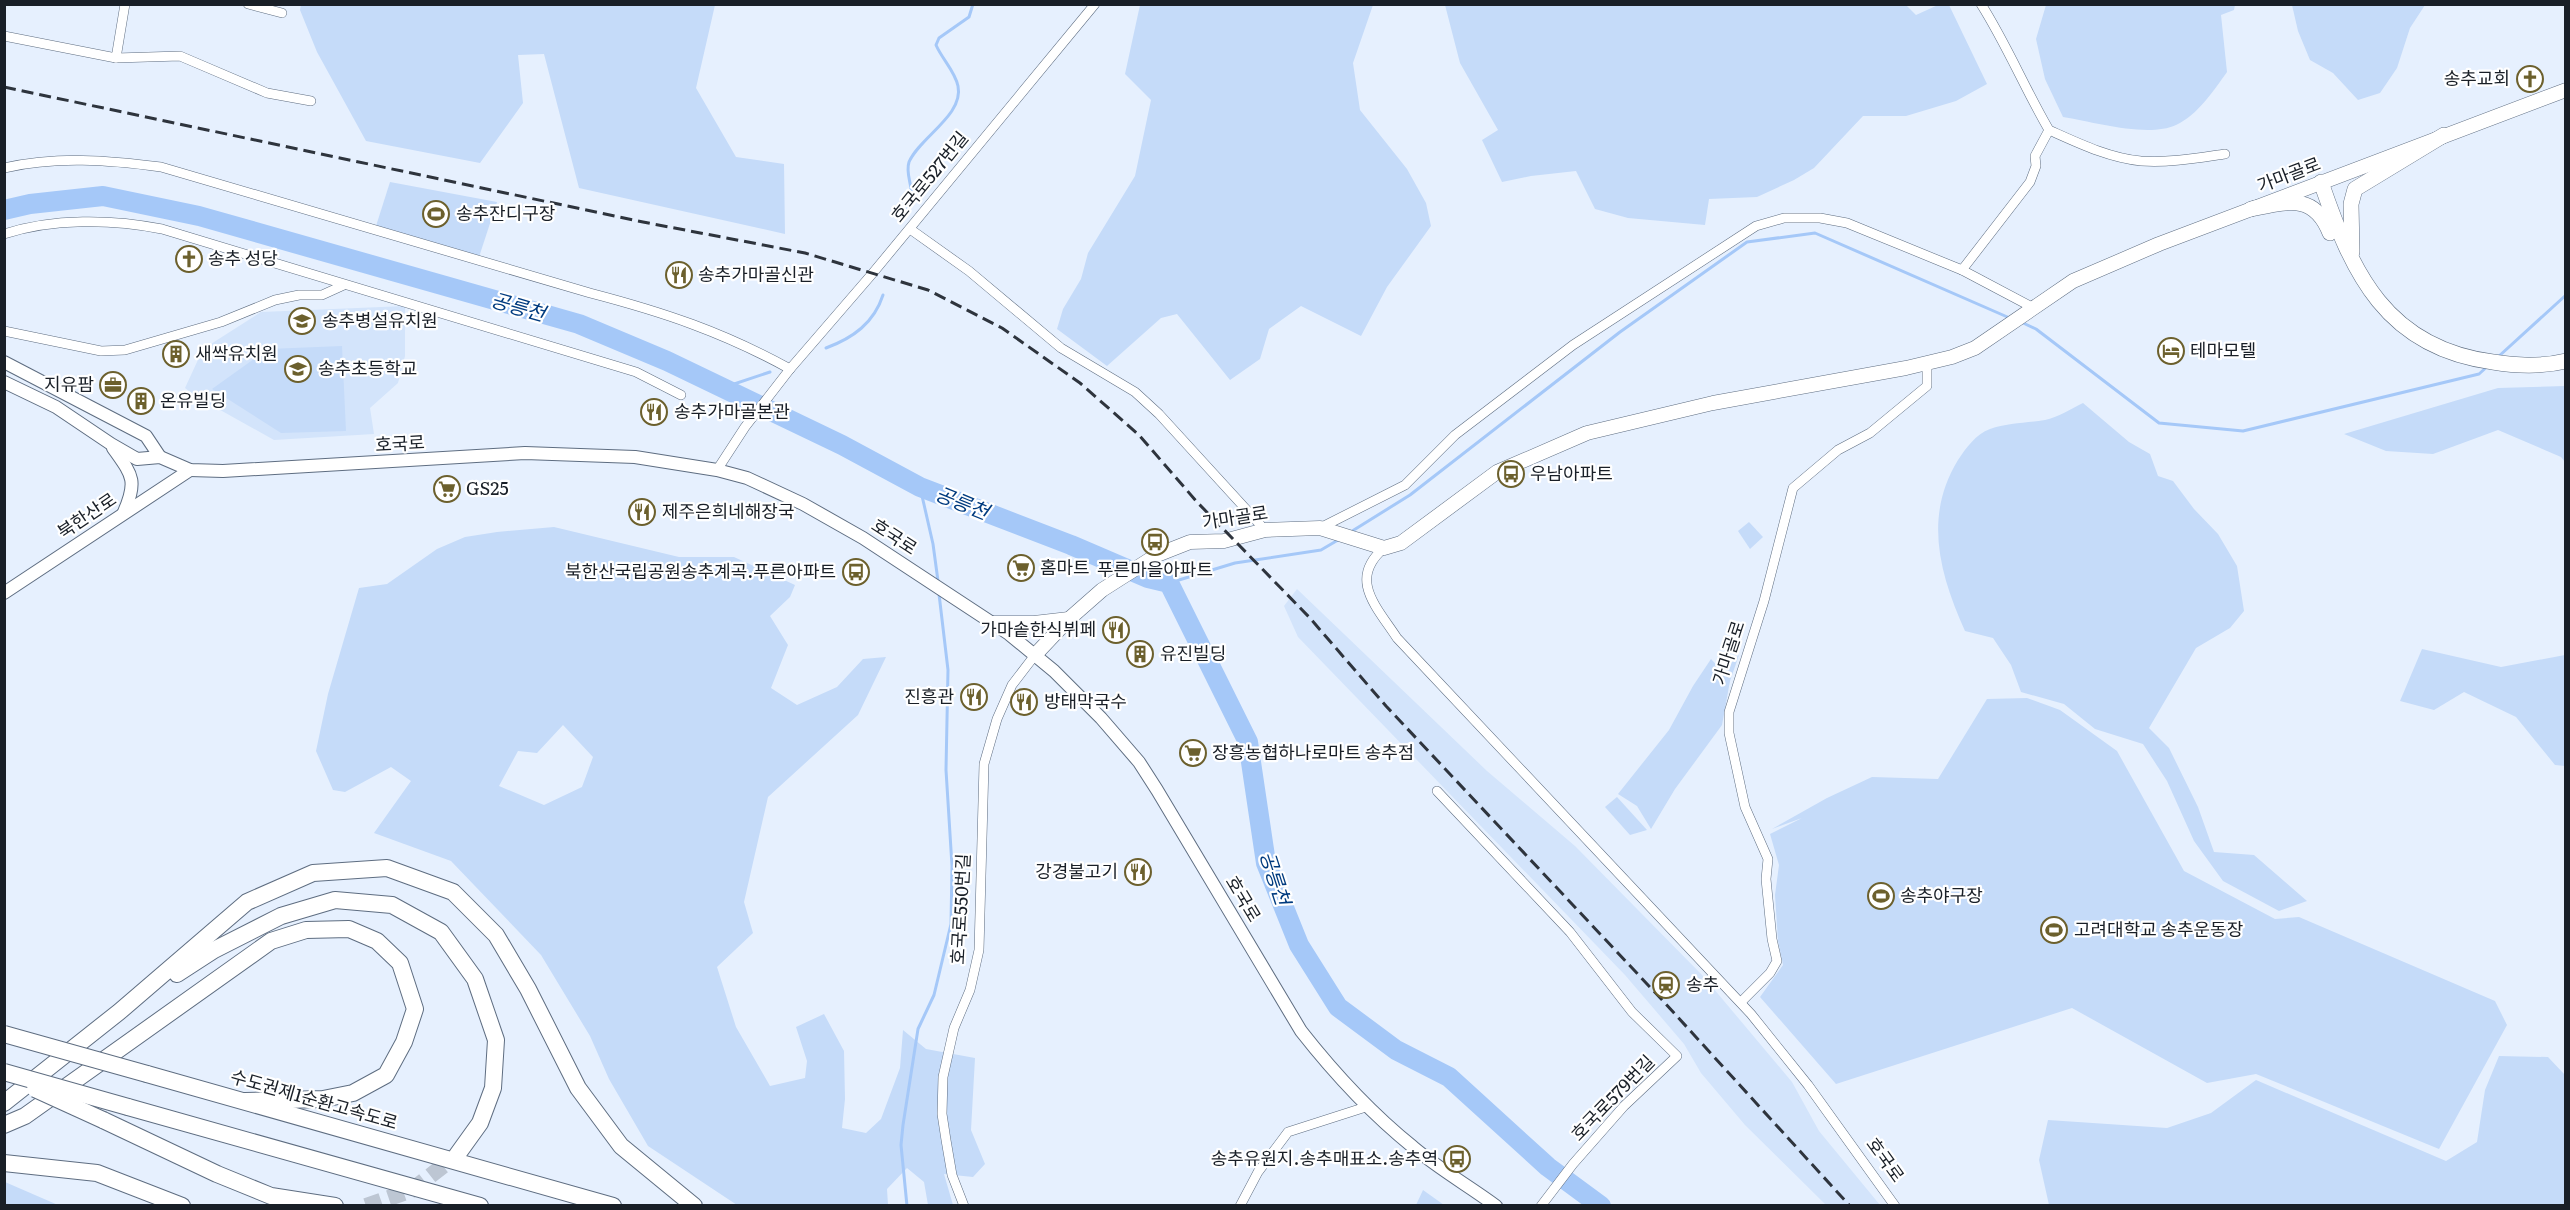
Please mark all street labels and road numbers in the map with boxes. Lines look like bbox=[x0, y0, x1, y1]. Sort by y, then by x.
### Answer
street label: 호국로527번길 bbox=[884, 125, 974, 227]
street label: 가마골로 bbox=[2253, 149, 2324, 198]
street label: 호국로 bbox=[374, 428, 425, 457]
street label: 북한산로 bbox=[51, 485, 121, 544]
street label: 가마골로 bbox=[1200, 498, 1270, 535]
street label: 호국로 bbox=[867, 511, 923, 561]
street label: 가마골로 bbox=[1704, 617, 1751, 688]
street label: 호국로550번길 bbox=[943, 853, 976, 965]
street label: 호국로 bbox=[1220, 870, 1269, 926]
street label: 호국로579번길 bbox=[1564, 1048, 1660, 1146]
street label: 수도권제1순환고속도로 bbox=[228, 1062, 401, 1135]
street label: 호국로 bbox=[1861, 1131, 1912, 1187]

